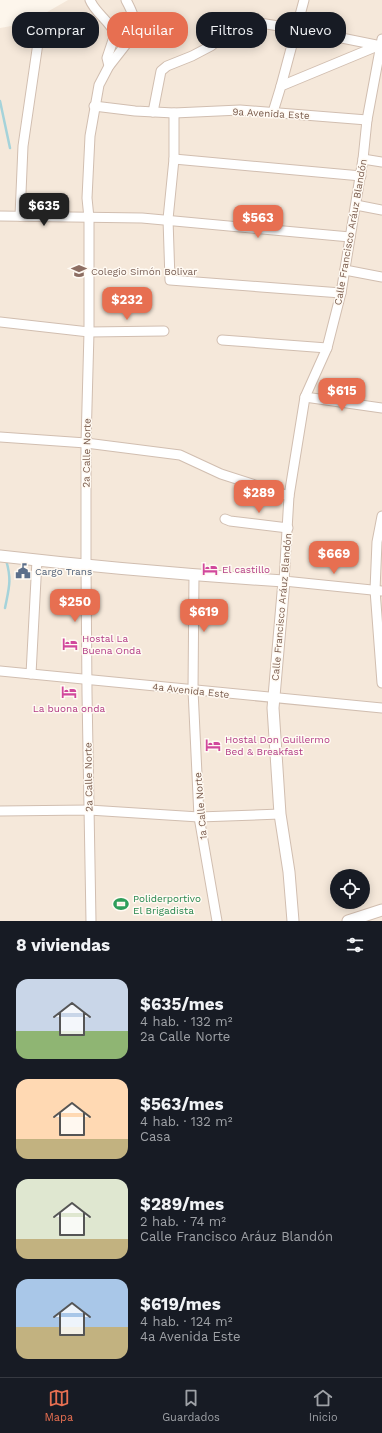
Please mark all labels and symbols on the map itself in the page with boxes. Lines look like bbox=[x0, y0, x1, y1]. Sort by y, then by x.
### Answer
street label: 9a Avenida Este bbox=[232, 106, 310, 121]
street label: Calle Francisco Aráuz Blandón bbox=[332, 158, 369, 306]
pin: $635 bbox=[20, 193, 68, 227]
pin: $563 bbox=[234, 205, 282, 239]
school or university icon: Colegio Simón Bolivar bbox=[70, 262, 88, 280]
place label: Colegio Simón Bolivar bbox=[91, 266, 197, 277]
pin: $232 bbox=[103, 287, 151, 321]
pin: $615 bbox=[318, 378, 366, 412]
street label: 2a Calle Norte bbox=[80, 418, 93, 488]
pin: $289 bbox=[235, 480, 283, 514]
street label: Calle Francisco Aráuz Blandón bbox=[270, 533, 293, 681]
pin: $669 bbox=[310, 541, 358, 575]
hotel icon: El castillo bbox=[201, 560, 219, 578]
public building icon: Cargo Trans bbox=[14, 562, 32, 580]
place label: El castillo bbox=[222, 564, 270, 575]
place label: Cargo Trans bbox=[35, 566, 92, 577]
pin: $250 bbox=[51, 589, 99, 623]
pin: $619 bbox=[180, 599, 228, 633]
place label: Hostal La Buena Onda bbox=[82, 633, 141, 656]
hotel icon: Hostal La Buena Onda bbox=[61, 635, 79, 653]
street label: 4a Avenida Este bbox=[152, 681, 230, 700]
hotel icon: La buona onda bbox=[60, 683, 78, 701]
place label: La buona onda bbox=[33, 703, 106, 714]
place label: Hostal Don Guillermo Bed & Breakfast bbox=[225, 734, 330, 757]
hotel icon: Hostal Don Guillermo Bed & Breakfast bbox=[204, 736, 222, 754]
street label: 2a Calle Norte bbox=[82, 742, 95, 812]
street label: 1a Calle Norte bbox=[192, 772, 209, 840]
place label: Poliderportivo El Brigadista bbox=[133, 893, 201, 916]
sports icon: Poliderportivo El Brigadista bbox=[112, 895, 130, 913]

